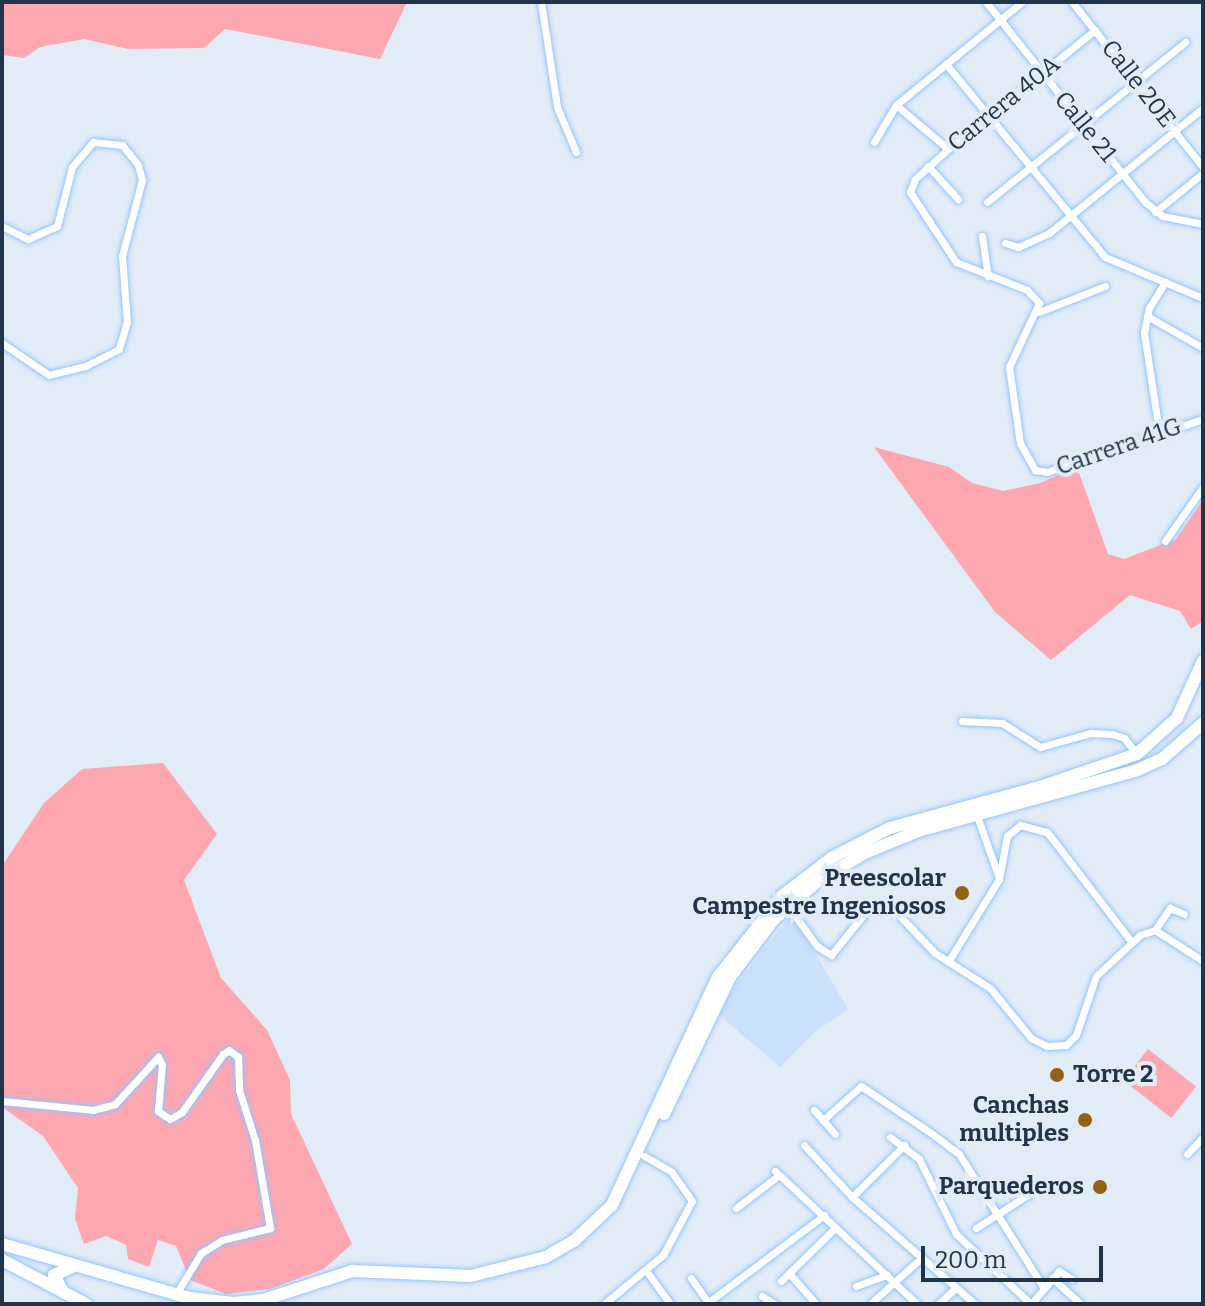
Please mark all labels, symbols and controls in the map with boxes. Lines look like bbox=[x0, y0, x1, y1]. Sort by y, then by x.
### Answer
street label: Calle 20E bbox=[1095, 34, 1181, 134]
street label: Carrera 40A bbox=[942, 50, 1066, 158]
street label: Calle 21 bbox=[1048, 86, 1122, 168]
street label: Carrera 41G bbox=[1052, 412, 1186, 482]
place label: Preescolar Campestre Ingeniosos bbox=[692, 865, 946, 921]
marker: Preescolar Campestre Ingeniosos bbox=[953, 884, 971, 902]
place label: Torre 2 bbox=[1073, 1061, 1154, 1089]
marker: Torre 2 bbox=[1048, 1066, 1066, 1084]
place label: Canchas multiples bbox=[959, 1092, 1069, 1148]
marker: Canchas multiples bbox=[1076, 1111, 1094, 1129]
place label: Parquederos bbox=[939, 1173, 1084, 1201]
marker: Parquederos bbox=[1091, 1178, 1109, 1196]
scale bar bbox=[925, 1230, 1107, 1280]
text: 200 m bbox=[935, 1246, 1007, 1274]

